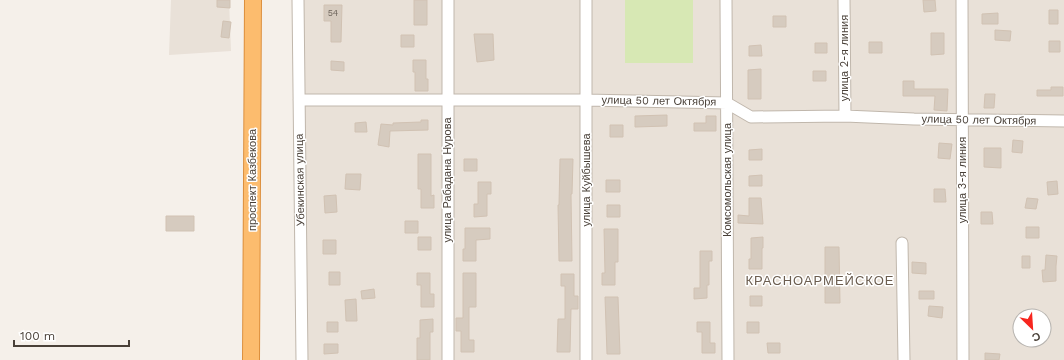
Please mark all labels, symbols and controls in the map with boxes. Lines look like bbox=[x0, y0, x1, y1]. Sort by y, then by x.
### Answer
house number: 54 bbox=[328, 8, 339, 18]
street label: улица 2-я линия bbox=[838, 15, 851, 101]
street label: улица 50 лет Октября bbox=[602, 94, 716, 109]
street label: улица 50 лет Октября bbox=[922, 113, 1036, 128]
street label: улица Рабадана Нурова bbox=[441, 117, 454, 243]
street label: Комсомольская улица bbox=[721, 122, 734, 237]
street label: проспект Казбекова bbox=[246, 128, 259, 231]
street label: Убекинская улица bbox=[293, 133, 307, 226]
street label: улица Куйбышева bbox=[580, 133, 593, 227]
street label: улица 3-я линия bbox=[956, 137, 969, 223]
district label: КРАСНОАРМЕЙСКОЕ bbox=[746, 273, 895, 288]
north arrow bbox=[1012, 308, 1052, 348]
scale bar bbox=[14, 322, 129, 348]
text: 100 m bbox=[20, 329, 55, 343]
text: С bbox=[1030, 329, 1042, 344]

